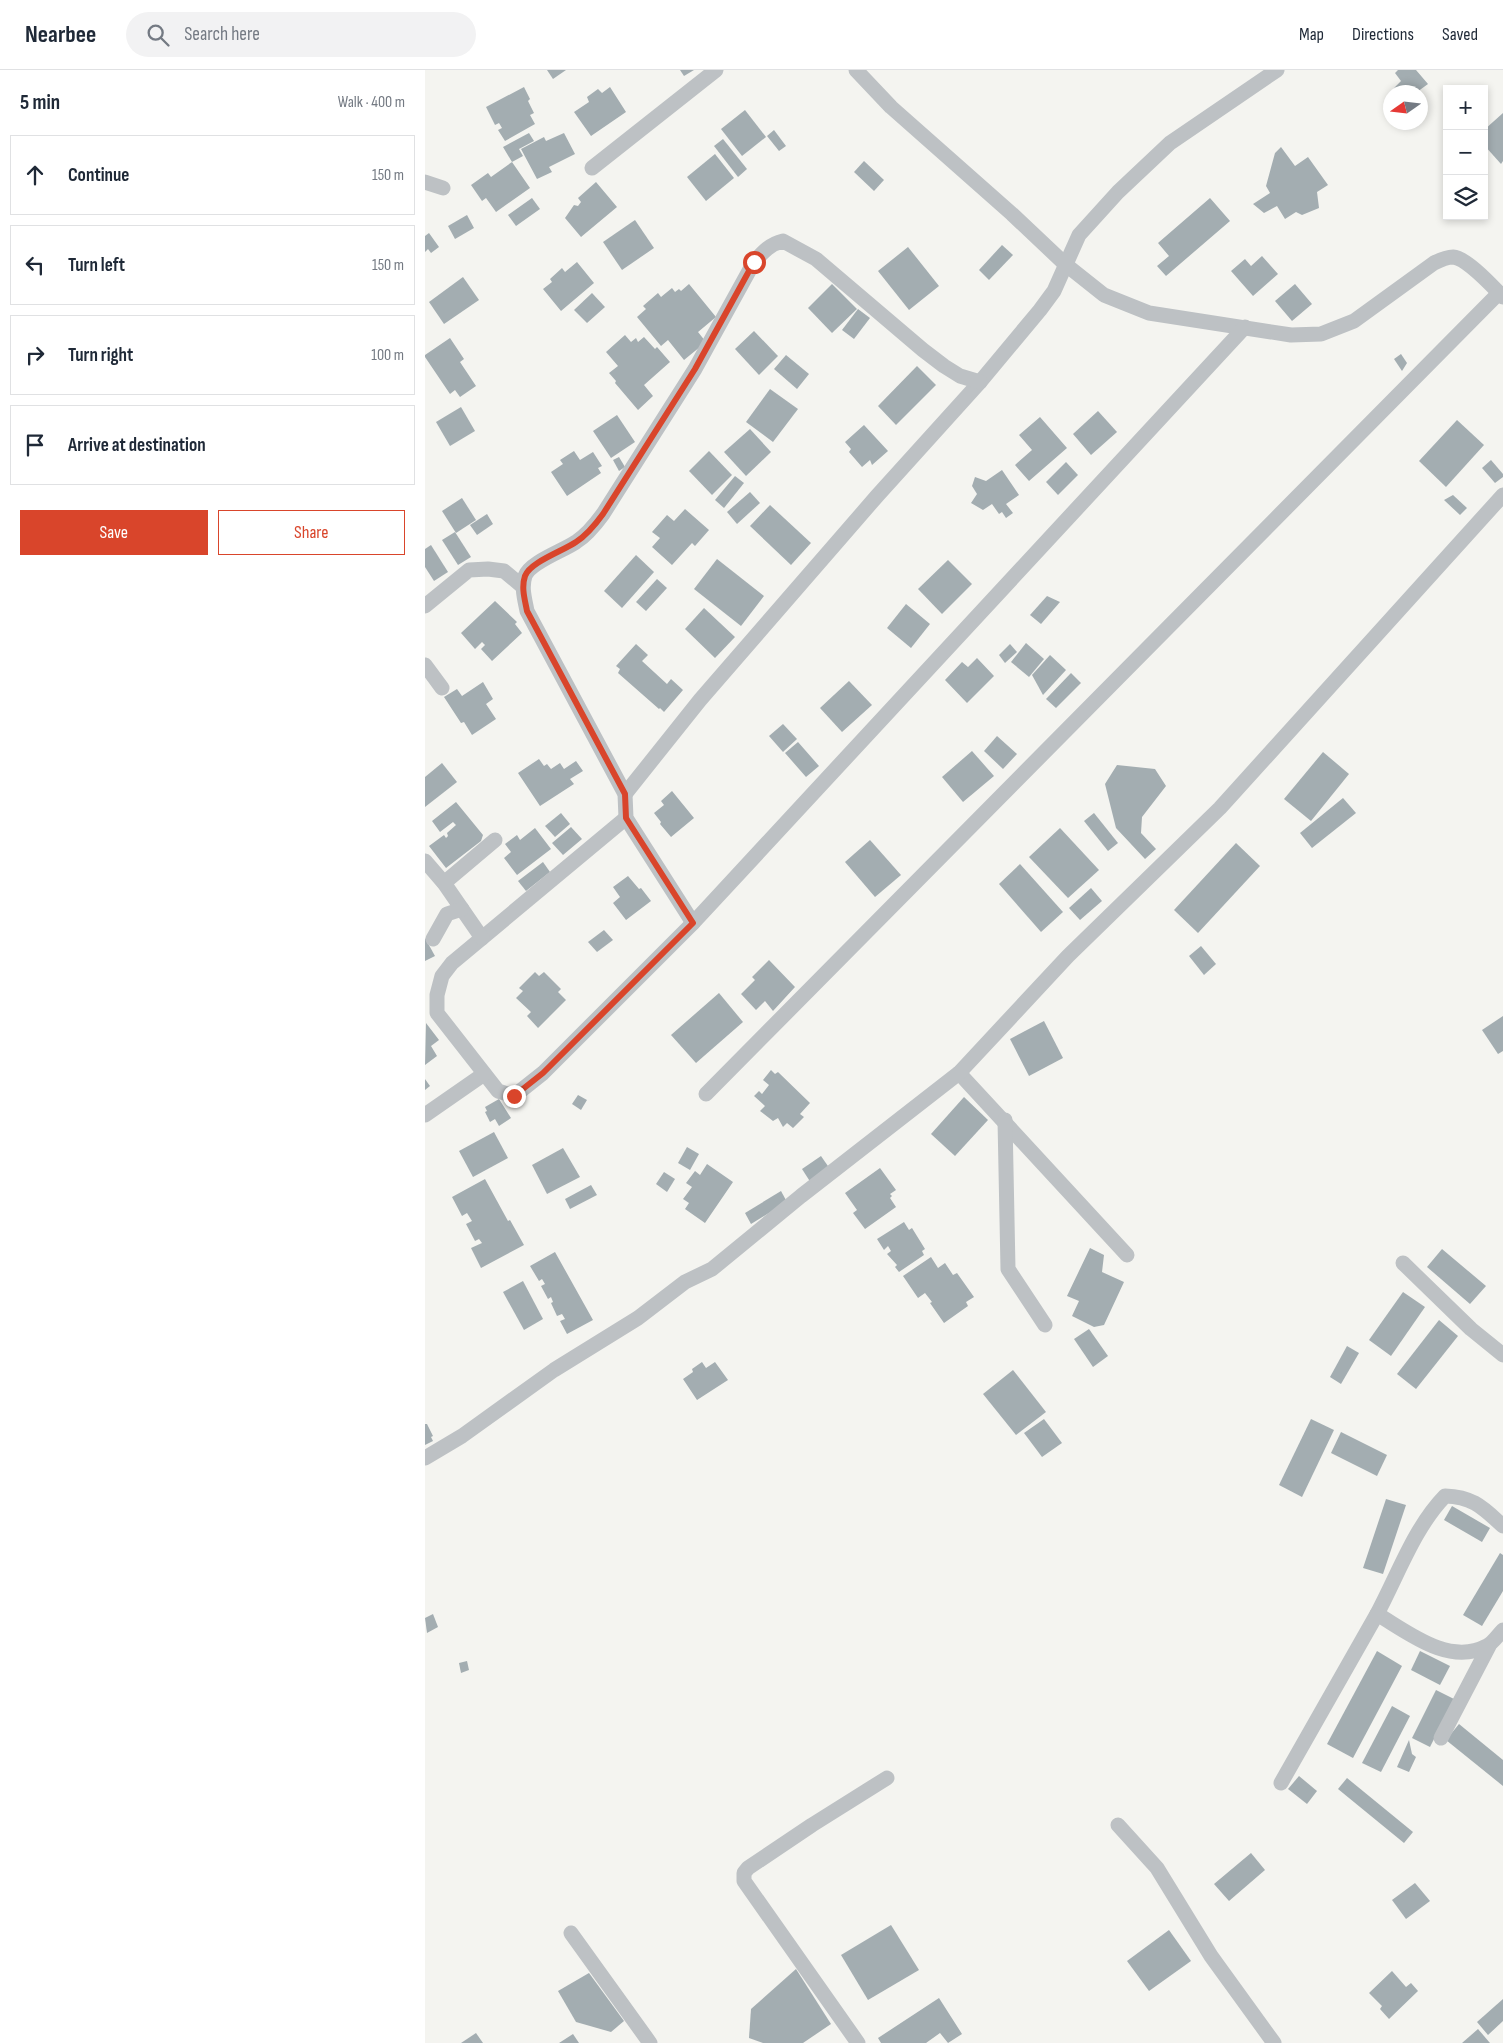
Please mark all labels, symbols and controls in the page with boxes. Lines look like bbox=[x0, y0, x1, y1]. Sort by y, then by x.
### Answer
search box bbox=[126, 12, 476, 57]
text: Nearbee bbox=[25, 20, 96, 49]
icon: search bbox=[144, 21, 172, 49]
text: Search here bbox=[184, 23, 260, 46]
text: Map bbox=[1299, 24, 1324, 45]
text: Directions bbox=[1352, 24, 1414, 45]
text: Saved bbox=[1442, 24, 1478, 45]
north arrow bbox=[1383, 85, 1428, 130]
map controls bbox=[1443, 85, 1488, 220]
button: + bbox=[1443, 85, 1488, 130]
text: 5 min bbox=[20, 90, 60, 115]
text: Walk · 400 m bbox=[338, 93, 405, 112]
button: − bbox=[1443, 130, 1488, 175]
icon: ahead bbox=[21, 161, 49, 189]
text: Continue bbox=[68, 164, 129, 187]
text: 150 m bbox=[372, 166, 404, 185]
button: layers bbox=[1443, 175, 1488, 220]
icon: left bbox=[21, 251, 49, 279]
route start bbox=[743, 251, 766, 274]
text: Turn left bbox=[68, 254, 125, 277]
text: 150 m bbox=[372, 256, 404, 275]
icon: right bbox=[21, 341, 49, 369]
text: Turn right bbox=[68, 344, 133, 367]
text: 100 m bbox=[371, 346, 404, 365]
icon: arrive bbox=[21, 431, 49, 459]
text: Arrive at destination bbox=[68, 434, 206, 457]
button: Save bbox=[20, 510, 208, 555]
button: Share bbox=[218, 510, 405, 555]
route end bbox=[503, 1085, 526, 1108]

